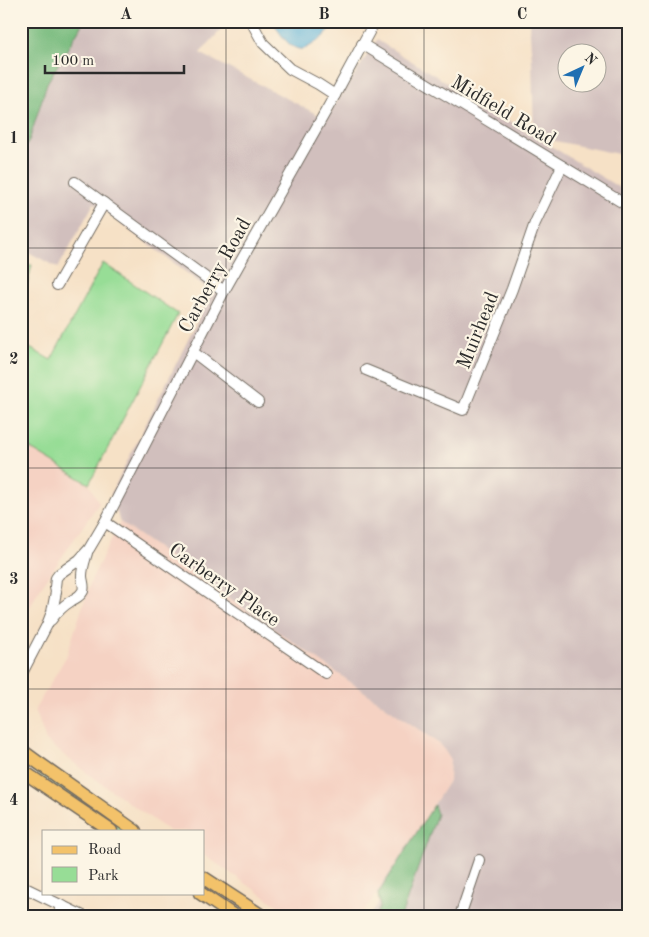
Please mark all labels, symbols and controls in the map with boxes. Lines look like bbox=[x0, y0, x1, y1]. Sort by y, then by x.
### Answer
text: A bbox=[120, 7, 132, 23]
text: B bbox=[318, 7, 330, 23]
text: C bbox=[517, 7, 527, 23]
scale bar bbox=[45, 42, 184, 74]
north arrow bbox=[556, 42, 606, 92]
text: N bbox=[582, 51, 599, 68]
text: 100 m bbox=[52, 54, 94, 69]
street label: Midfield Road bbox=[447, 73, 559, 151]
text: 1 bbox=[9, 131, 19, 147]
street label: Carberry Road bbox=[176, 215, 256, 337]
street label: Muirhead bbox=[454, 289, 503, 372]
text: 2 bbox=[9, 352, 19, 368]
street label: Carberry Place bbox=[165, 540, 283, 631]
text: 3 bbox=[9, 572, 19, 588]
text: 4 bbox=[9, 793, 19, 809]
legend bbox=[42, 830, 205, 894]
text: Road bbox=[88, 843, 122, 858]
text: Park bbox=[88, 869, 119, 884]

